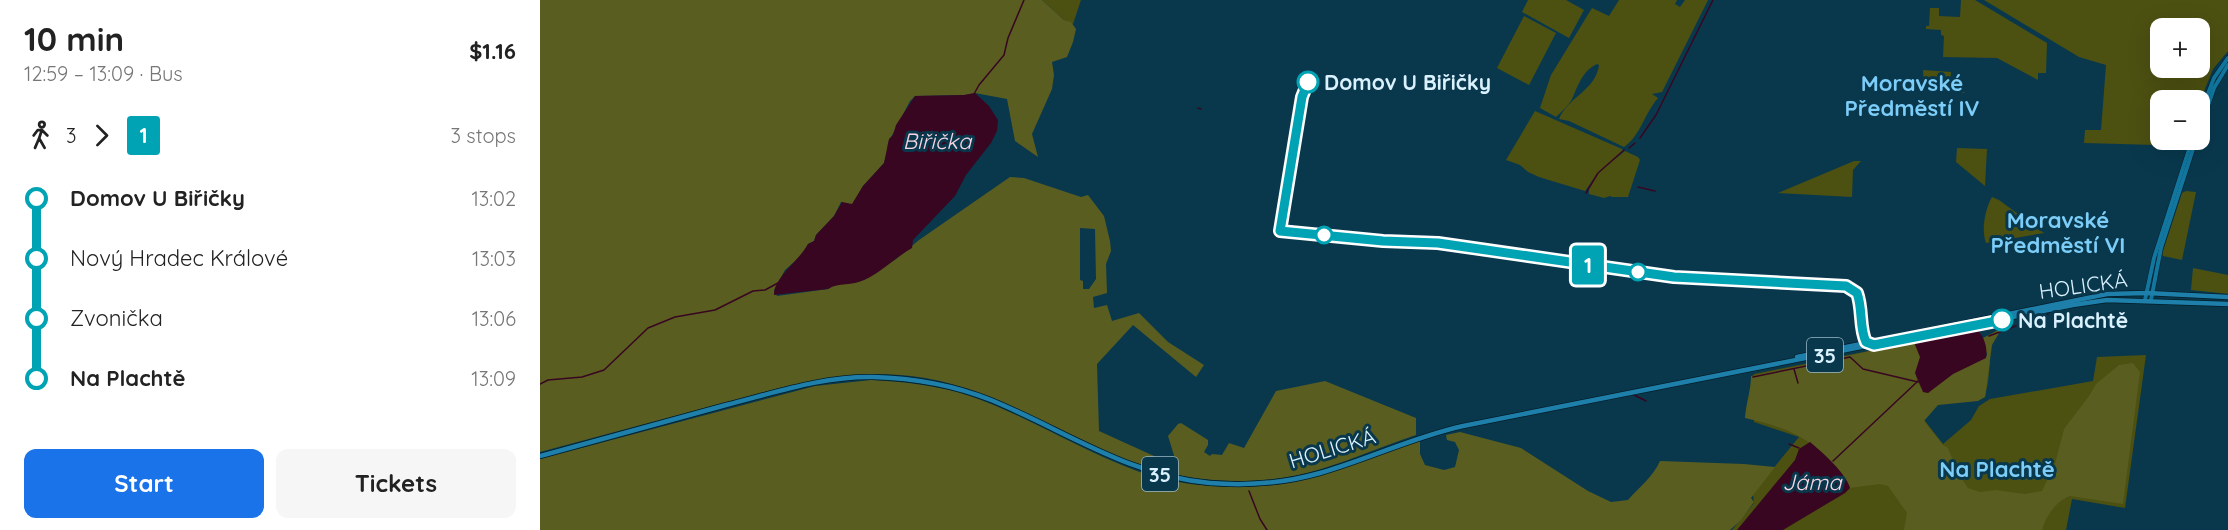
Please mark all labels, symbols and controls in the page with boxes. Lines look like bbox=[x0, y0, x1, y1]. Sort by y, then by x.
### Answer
text: 10 min bbox=[24, 18, 124, 59]
map controls bbox=[2150, 18, 2210, 150]
button: + bbox=[2150, 18, 2210, 78]
text: $1.16 bbox=[469, 37, 516, 65]
text: 12:59 – 13:09 · Bus bbox=[24, 61, 183, 86]
place label: Domov U Biřičky bbox=[1324, 69, 1491, 95]
district label: Moravské Předměstí IV bbox=[1845, 69, 1979, 122]
marker: Domov U Biřičky bbox=[1297, 71, 1319, 93]
button: − bbox=[2150, 90, 2210, 150]
icon: walk bbox=[24, 119, 57, 152]
icon: forward bbox=[85, 119, 118, 152]
text: 1 bbox=[139, 122, 148, 148]
text: 3 bbox=[66, 123, 76, 148]
text: 3 stops bbox=[450, 123, 516, 148]
water label: Biřička bbox=[903, 127, 973, 155]
text: Domov U Biřičky bbox=[70, 184, 245, 212]
text: 13:02 bbox=[471, 186, 516, 211]
district label: Moravské Předměstí VI bbox=[1991, 206, 2125, 259]
unlabelled marker bbox=[1315, 226, 1333, 244]
text: Nový Hradec Králové bbox=[70, 244, 288, 272]
text: 13:03 bbox=[472, 246, 516, 271]
line badge: 1 bbox=[1568, 246, 1608, 284]
text: 1 bbox=[1584, 252, 1592, 278]
unlabelled marker bbox=[1629, 263, 1647, 281]
street label: HOLICKÁ bbox=[2037, 266, 2129, 304]
text: Zvonička bbox=[70, 304, 163, 332]
text: 13:06 bbox=[472, 306, 516, 331]
place label: Na Plachtě bbox=[2018, 307, 2128, 333]
marker: Na Plachtě bbox=[1991, 309, 2013, 331]
road number: 35 bbox=[1807, 338, 1843, 372]
text: Na Plachtě bbox=[70, 364, 185, 392]
text: 13:09 bbox=[471, 366, 516, 391]
street label: HOLICKÁ bbox=[1286, 423, 1378, 473]
button: Start bbox=[24, 449, 264, 518]
button: Tickets bbox=[276, 449, 516, 518]
district label: Na Plachtě bbox=[1939, 455, 2055, 483]
road number: 35 bbox=[1142, 457, 1178, 491]
water label: Jáma bbox=[1782, 468, 1843, 496]

